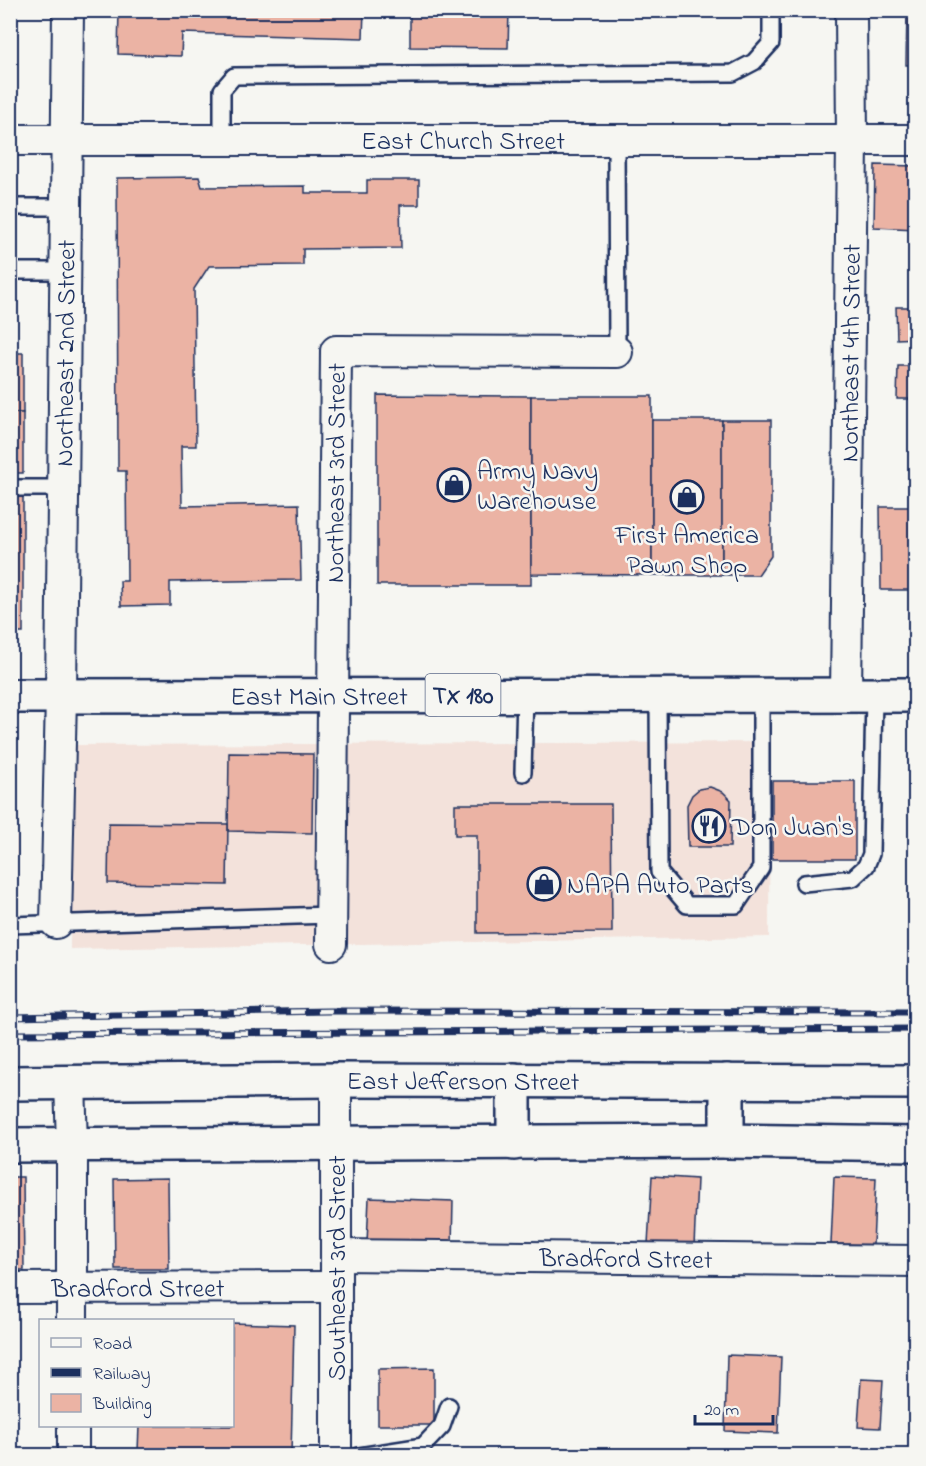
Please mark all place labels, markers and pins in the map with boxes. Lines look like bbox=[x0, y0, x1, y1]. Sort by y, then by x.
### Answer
place label: Army Navy Warehouse bbox=[477, 454, 598, 522]
shop icon: Army Navy Warehouse bbox=[436, 467, 472, 503]
shop icon: First America Pawn Shop bbox=[669, 479, 705, 515]
place label: First America Pawn Shop bbox=[614, 518, 759, 586]
restaurant icon: Don Juan's bbox=[691, 808, 727, 844]
place label: Don Juan's bbox=[731, 810, 854, 848]
shop icon: NAPA Auto Parts bbox=[526, 866, 562, 902]
place label: NAPA Auto Parts bbox=[567, 868, 754, 906]

